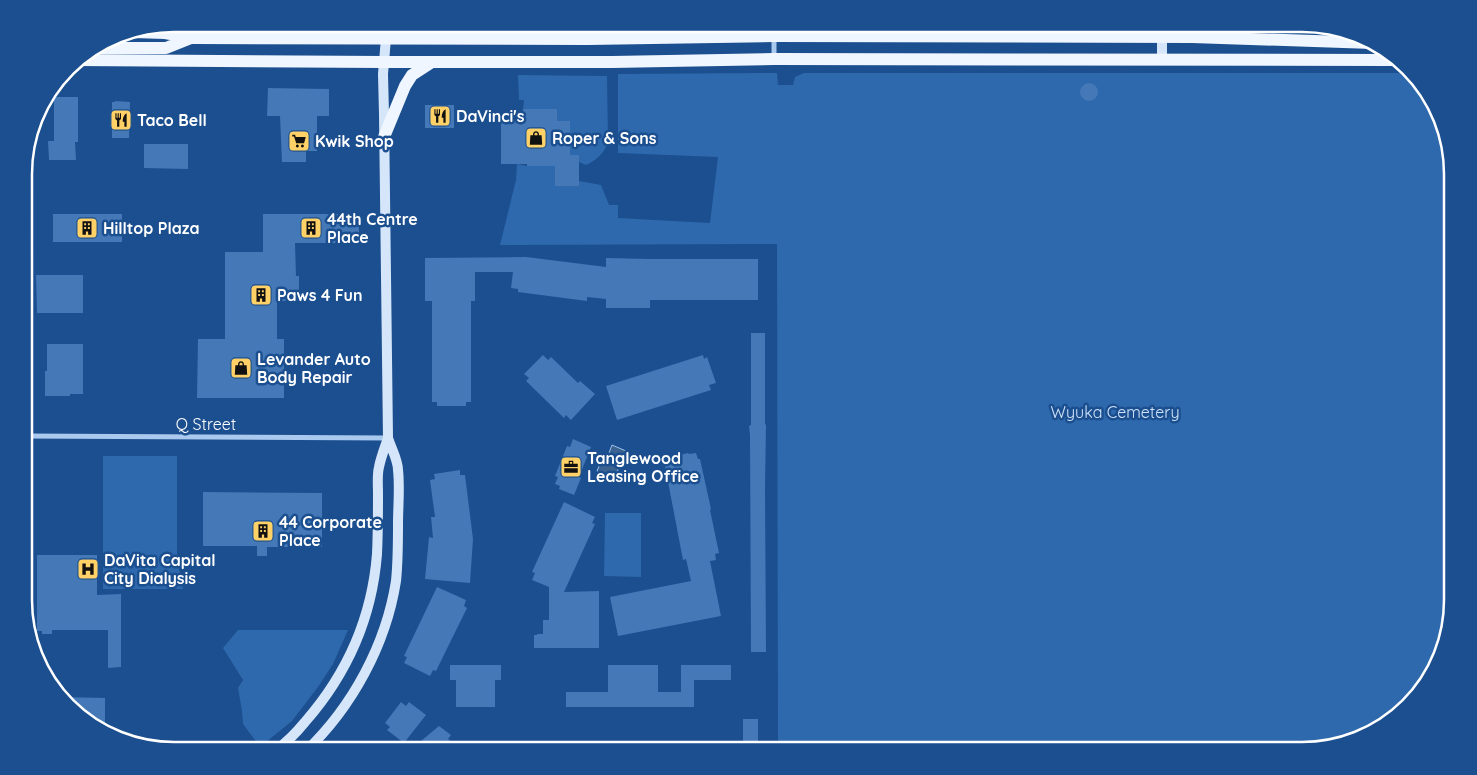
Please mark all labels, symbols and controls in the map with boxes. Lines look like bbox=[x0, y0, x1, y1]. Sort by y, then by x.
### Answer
restaurant icon: DaVinci's bbox=[428, 104, 452, 128]
place label: DaVinci's bbox=[456, 106, 525, 126]
restaurant icon: Taco Bell bbox=[109, 108, 133, 132]
place label: Taco Bell bbox=[137, 110, 207, 130]
shop icon: Roper & Sons bbox=[524, 126, 548, 150]
place label: Roper & Sons bbox=[552, 128, 657, 148]
supermarket icon: Kwik Shop bbox=[287, 129, 311, 153]
place label: Kwik Shop bbox=[315, 131, 394, 151]
place label: 44th Centre Place bbox=[327, 209, 418, 247]
building icon: Hilltop Plaza bbox=[75, 216, 99, 240]
building icon: 44th Centre Place bbox=[299, 216, 323, 240]
place label: Hilltop Plaza bbox=[103, 218, 200, 238]
building icon: Paws 4 Fun bbox=[249, 283, 273, 307]
place label: Paws 4 Fun bbox=[277, 285, 363, 305]
place label: Levander Auto Body Repair bbox=[257, 349, 371, 387]
shop icon: Levander Auto Body Repair bbox=[229, 356, 253, 380]
park label: Wyuka Cemetery bbox=[1051, 402, 1179, 422]
street label: Q Street bbox=[176, 414, 236, 434]
place label: Tanglewood Leasing Office bbox=[587, 448, 699, 486]
office icon: Tanglewood Leasing Office bbox=[559, 455, 583, 479]
place label: 44 Corporate Place bbox=[279, 512, 382, 550]
building icon: 44 Corporate Place bbox=[251, 519, 275, 543]
place label: DaVita Capital City Dialysis bbox=[104, 550, 216, 588]
hospital icon: DaVita Capital City Dialysis bbox=[76, 557, 100, 581]

